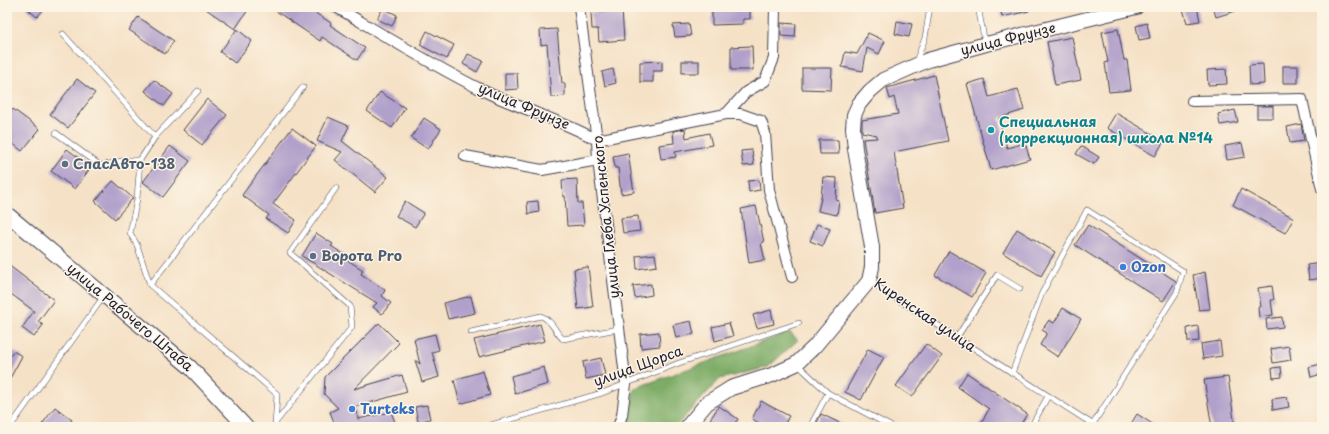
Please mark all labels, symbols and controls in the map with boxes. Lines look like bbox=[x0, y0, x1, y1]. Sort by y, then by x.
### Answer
street label: улица Фрунзе bbox=[958, 17, 1058, 60]
street label: улица Фрунзе bbox=[475, 77, 573, 134]
place label: Специальная (коррекционная) школа №14 bbox=[999, 111, 1213, 148]
marker: Специальная (коррекционная) школа №14 bbox=[986, 125, 996, 135]
street label: улица Глеба Успенского bbox=[586, 134, 625, 300]
place label: СпасАвто-138 bbox=[73, 153, 176, 174]
marker: СпасАвто-138 bbox=[60, 159, 70, 169]
place label: Ворота Pro bbox=[321, 245, 402, 266]
marker: Ворота Pro bbox=[308, 251, 318, 261]
place label: Ozon bbox=[1131, 256, 1166, 277]
street label: улица Рабочего Штаба bbox=[63, 257, 198, 376]
marker: Ozon bbox=[1118, 262, 1128, 272]
street label: Киренская улица bbox=[870, 273, 981, 357]
street label: улица Щорса bbox=[590, 340, 686, 391]
place label: Turteks bbox=[360, 398, 415, 419]
marker: Turteks bbox=[347, 404, 357, 414]

